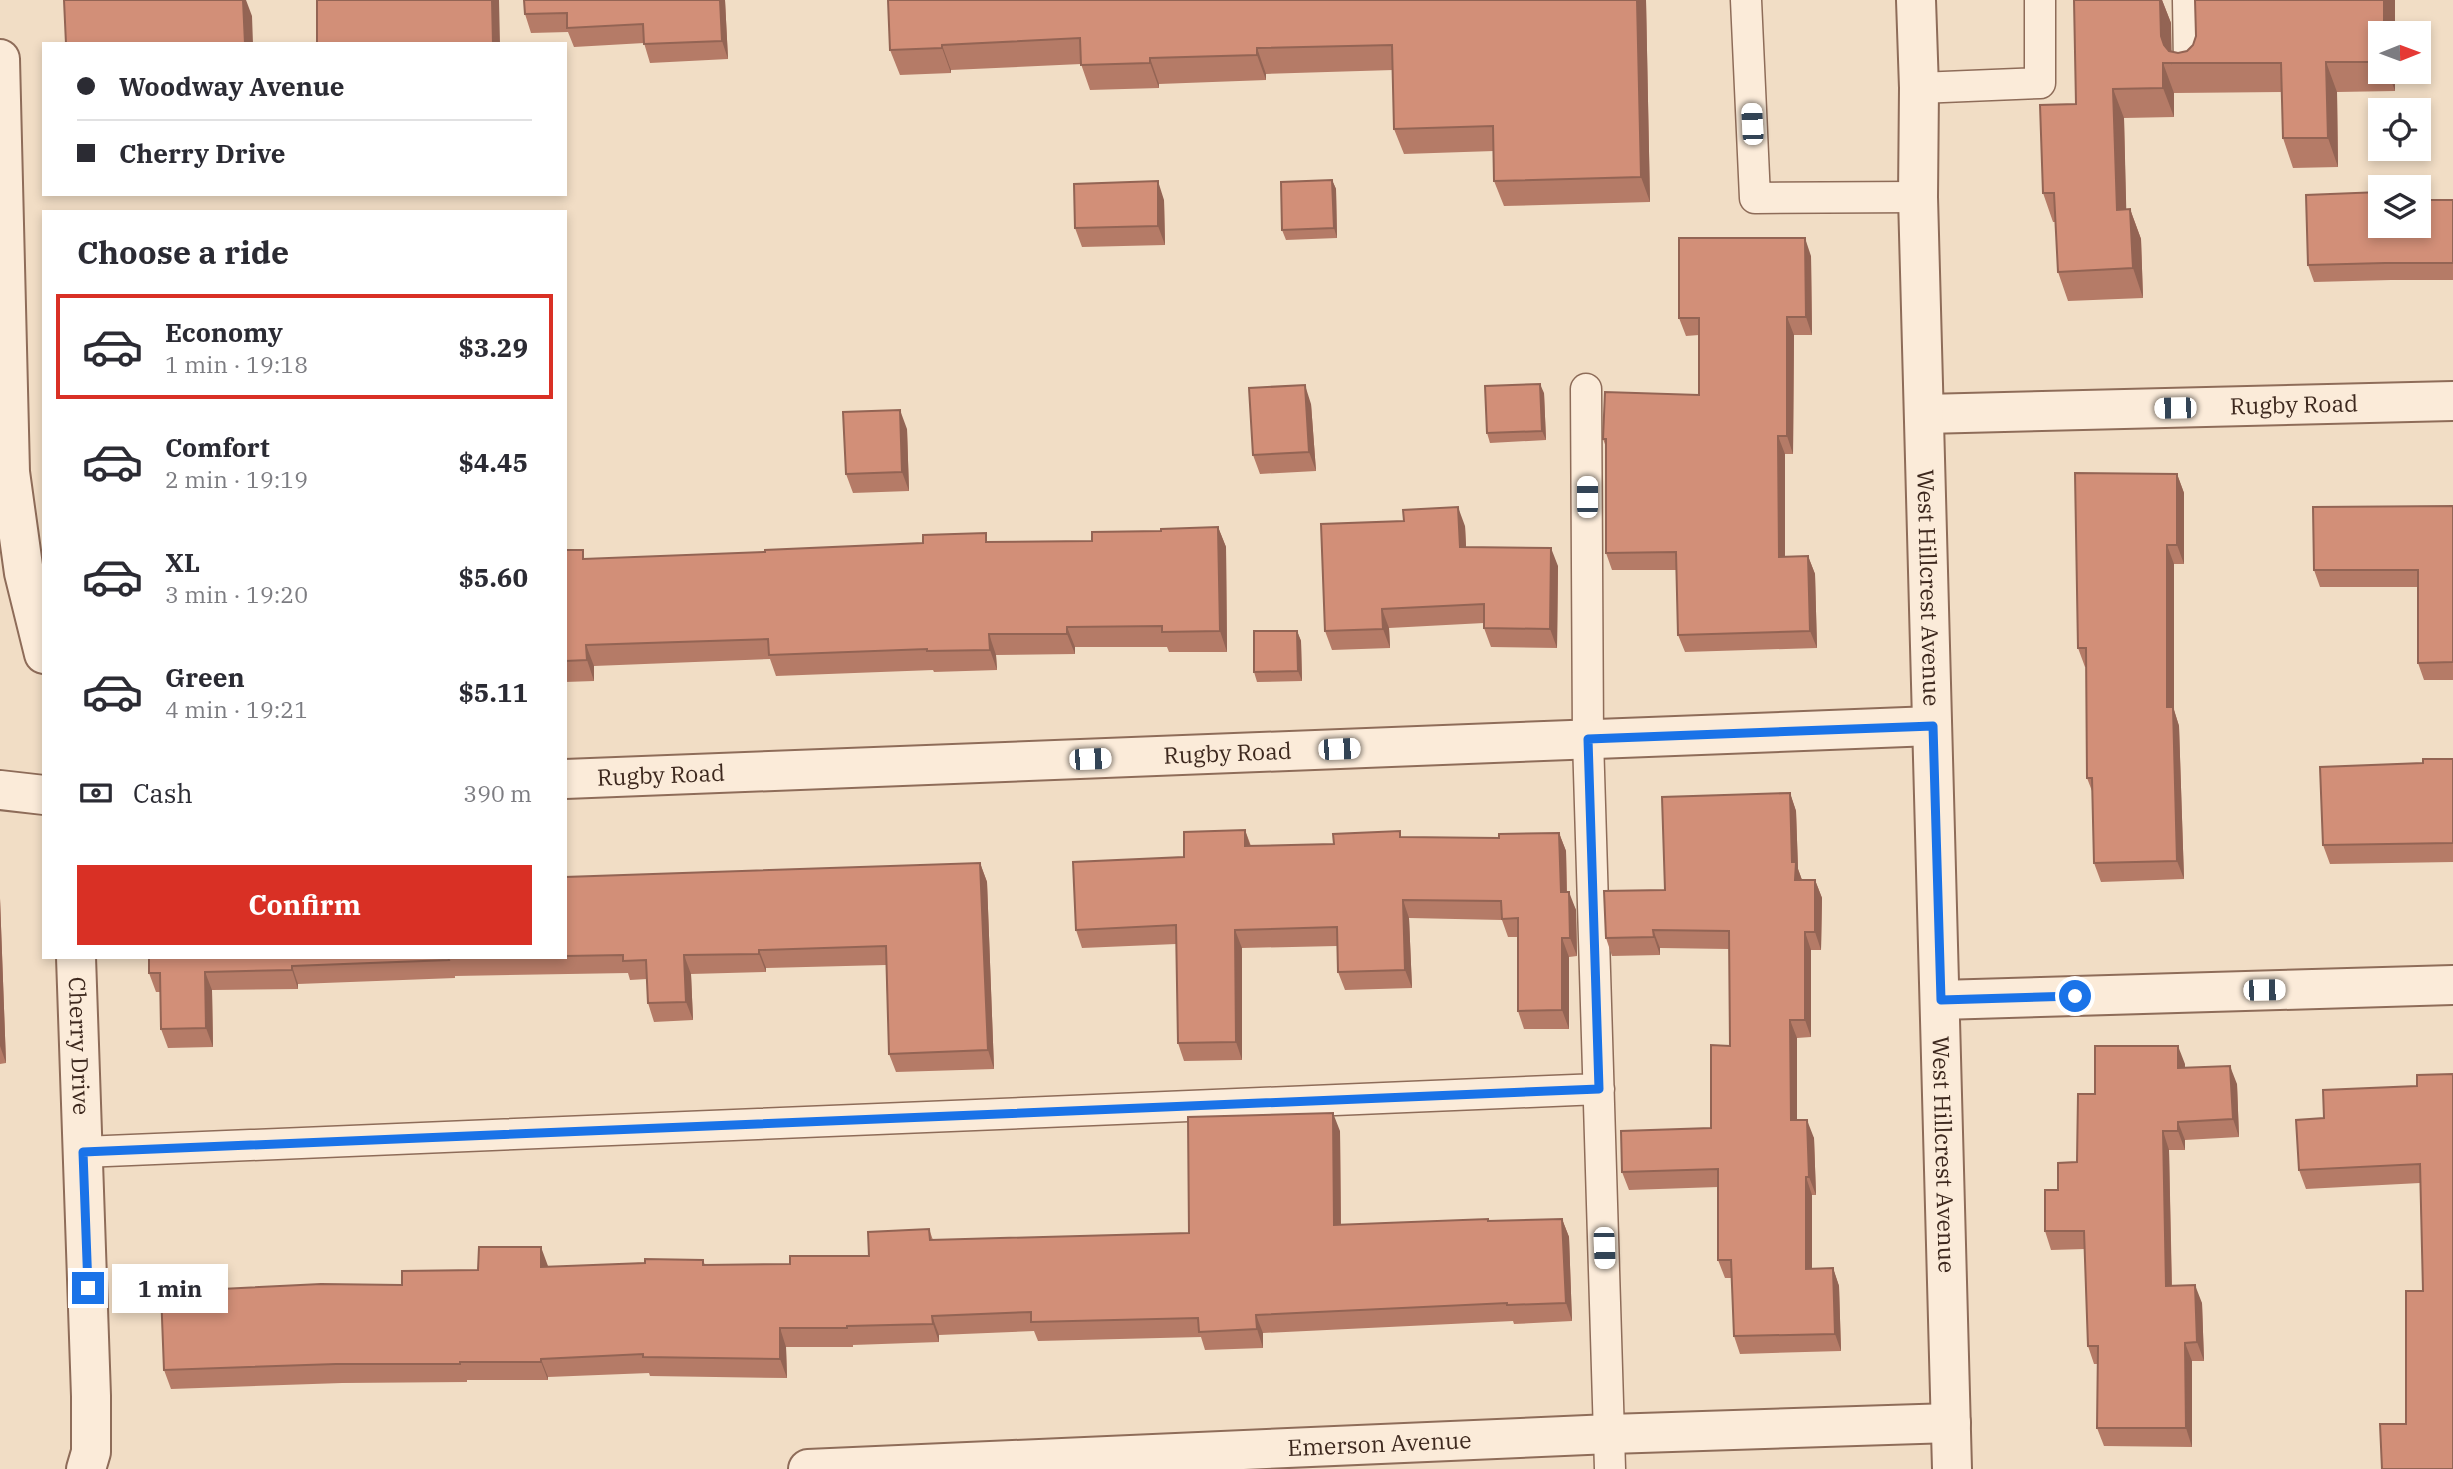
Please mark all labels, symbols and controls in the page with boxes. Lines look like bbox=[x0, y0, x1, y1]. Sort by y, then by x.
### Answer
north arrow bbox=[2368, 21, 2431, 84]
map controls bbox=[2368, 21, 2431, 238]
text: Woodway Avenue bbox=[119, 69, 344, 103]
button: locate bbox=[2368, 98, 2431, 161]
car bbox=[1741, 102, 1764, 146]
text: Cherry Drive bbox=[119, 136, 285, 170]
button: layers bbox=[2368, 175, 2431, 238]
text: Choose a ride bbox=[77, 231, 289, 273]
icon: car bbox=[81, 315, 144, 378]
text: Economy bbox=[165, 315, 283, 349]
text: $3.29 bbox=[458, 330, 528, 364]
text: 1 min · 19:18 bbox=[165, 349, 308, 379]
street label: Rugby Road bbox=[2229, 387, 2358, 420]
car bbox=[2154, 397, 2197, 419]
icon: car bbox=[81, 430, 144, 493]
text: Comfort bbox=[165, 430, 270, 464]
text: $4.45 bbox=[458, 445, 528, 479]
text: 2 min · 19:19 bbox=[165, 464, 308, 494]
street label: West Hillcrest Avenue bbox=[1911, 469, 1948, 707]
car bbox=[1577, 476, 1598, 518]
icon: car bbox=[81, 545, 144, 608]
text: XL bbox=[165, 545, 200, 579]
text: $5.60 bbox=[458, 560, 528, 594]
text: 3 min · 19:20 bbox=[165, 579, 308, 609]
icon: car bbox=[81, 660, 144, 723]
text: Green bbox=[165, 660, 245, 694]
text: $5.11 bbox=[458, 675, 528, 709]
text: 4 min · 19:21 bbox=[165, 694, 308, 724]
street label: Rugby Road bbox=[1163, 735, 1292, 770]
car bbox=[1318, 738, 1361, 760]
car bbox=[1069, 748, 1112, 770]
street label: Rugby Road bbox=[596, 757, 726, 792]
icon: cash bbox=[77, 774, 115, 812]
text: Cash bbox=[133, 776, 193, 810]
text: 390 m bbox=[463, 778, 532, 808]
button: Confirm bbox=[77, 865, 532, 945]
street label: Cherry Drive bbox=[63, 976, 97, 1116]
car bbox=[2243, 979, 2286, 1001]
route start bbox=[2059, 980, 2091, 1012]
street label: West Hillcrest Avenue bbox=[1926, 1036, 1963, 1273]
car bbox=[1593, 1227, 1616, 1269]
callout: 1 min bbox=[112, 1264, 228, 1312]
route end bbox=[72, 1272, 104, 1304]
text: 1 min bbox=[138, 1273, 202, 1303]
street label: Emerson Avenue bbox=[1287, 1424, 1472, 1462]

